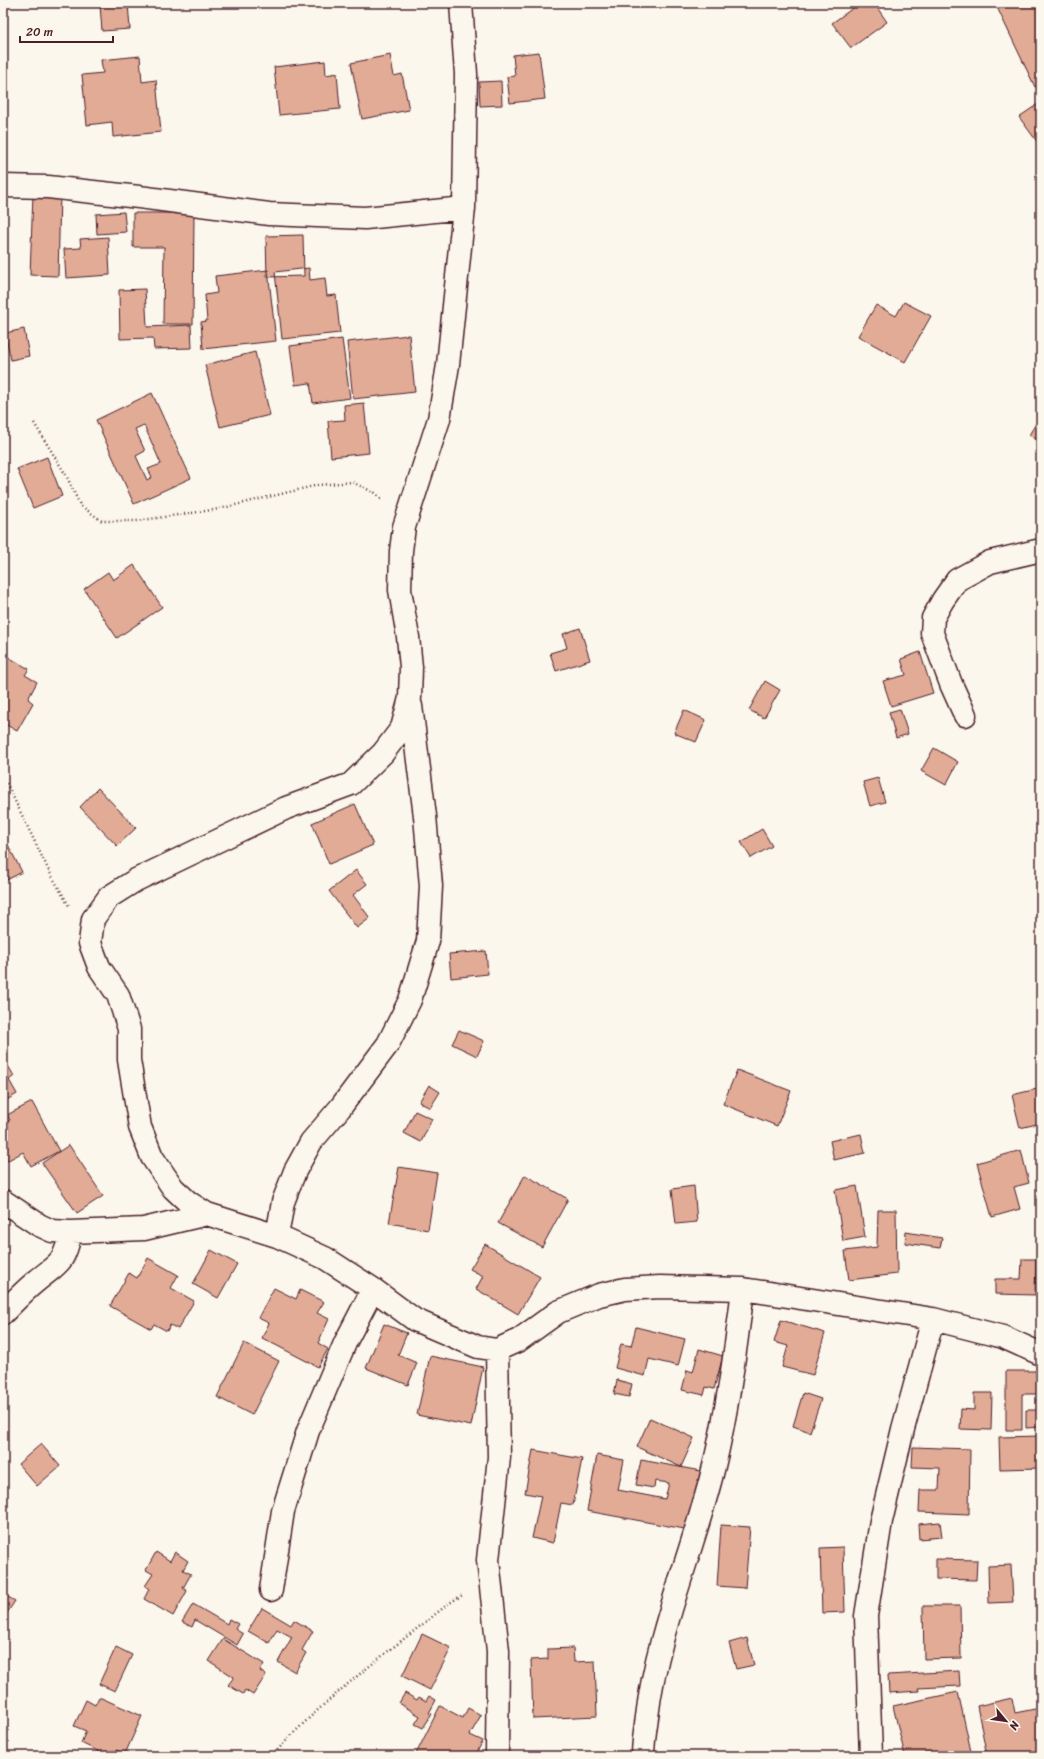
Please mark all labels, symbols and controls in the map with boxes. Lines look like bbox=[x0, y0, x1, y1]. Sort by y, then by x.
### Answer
scale bar bbox=[20, 18, 113, 44]
text: 20 m bbox=[26, 21, 53, 43]
north arrow bbox=[986, 1701, 1026, 1741]
text: N bbox=[1004, 1717, 1025, 1734]

